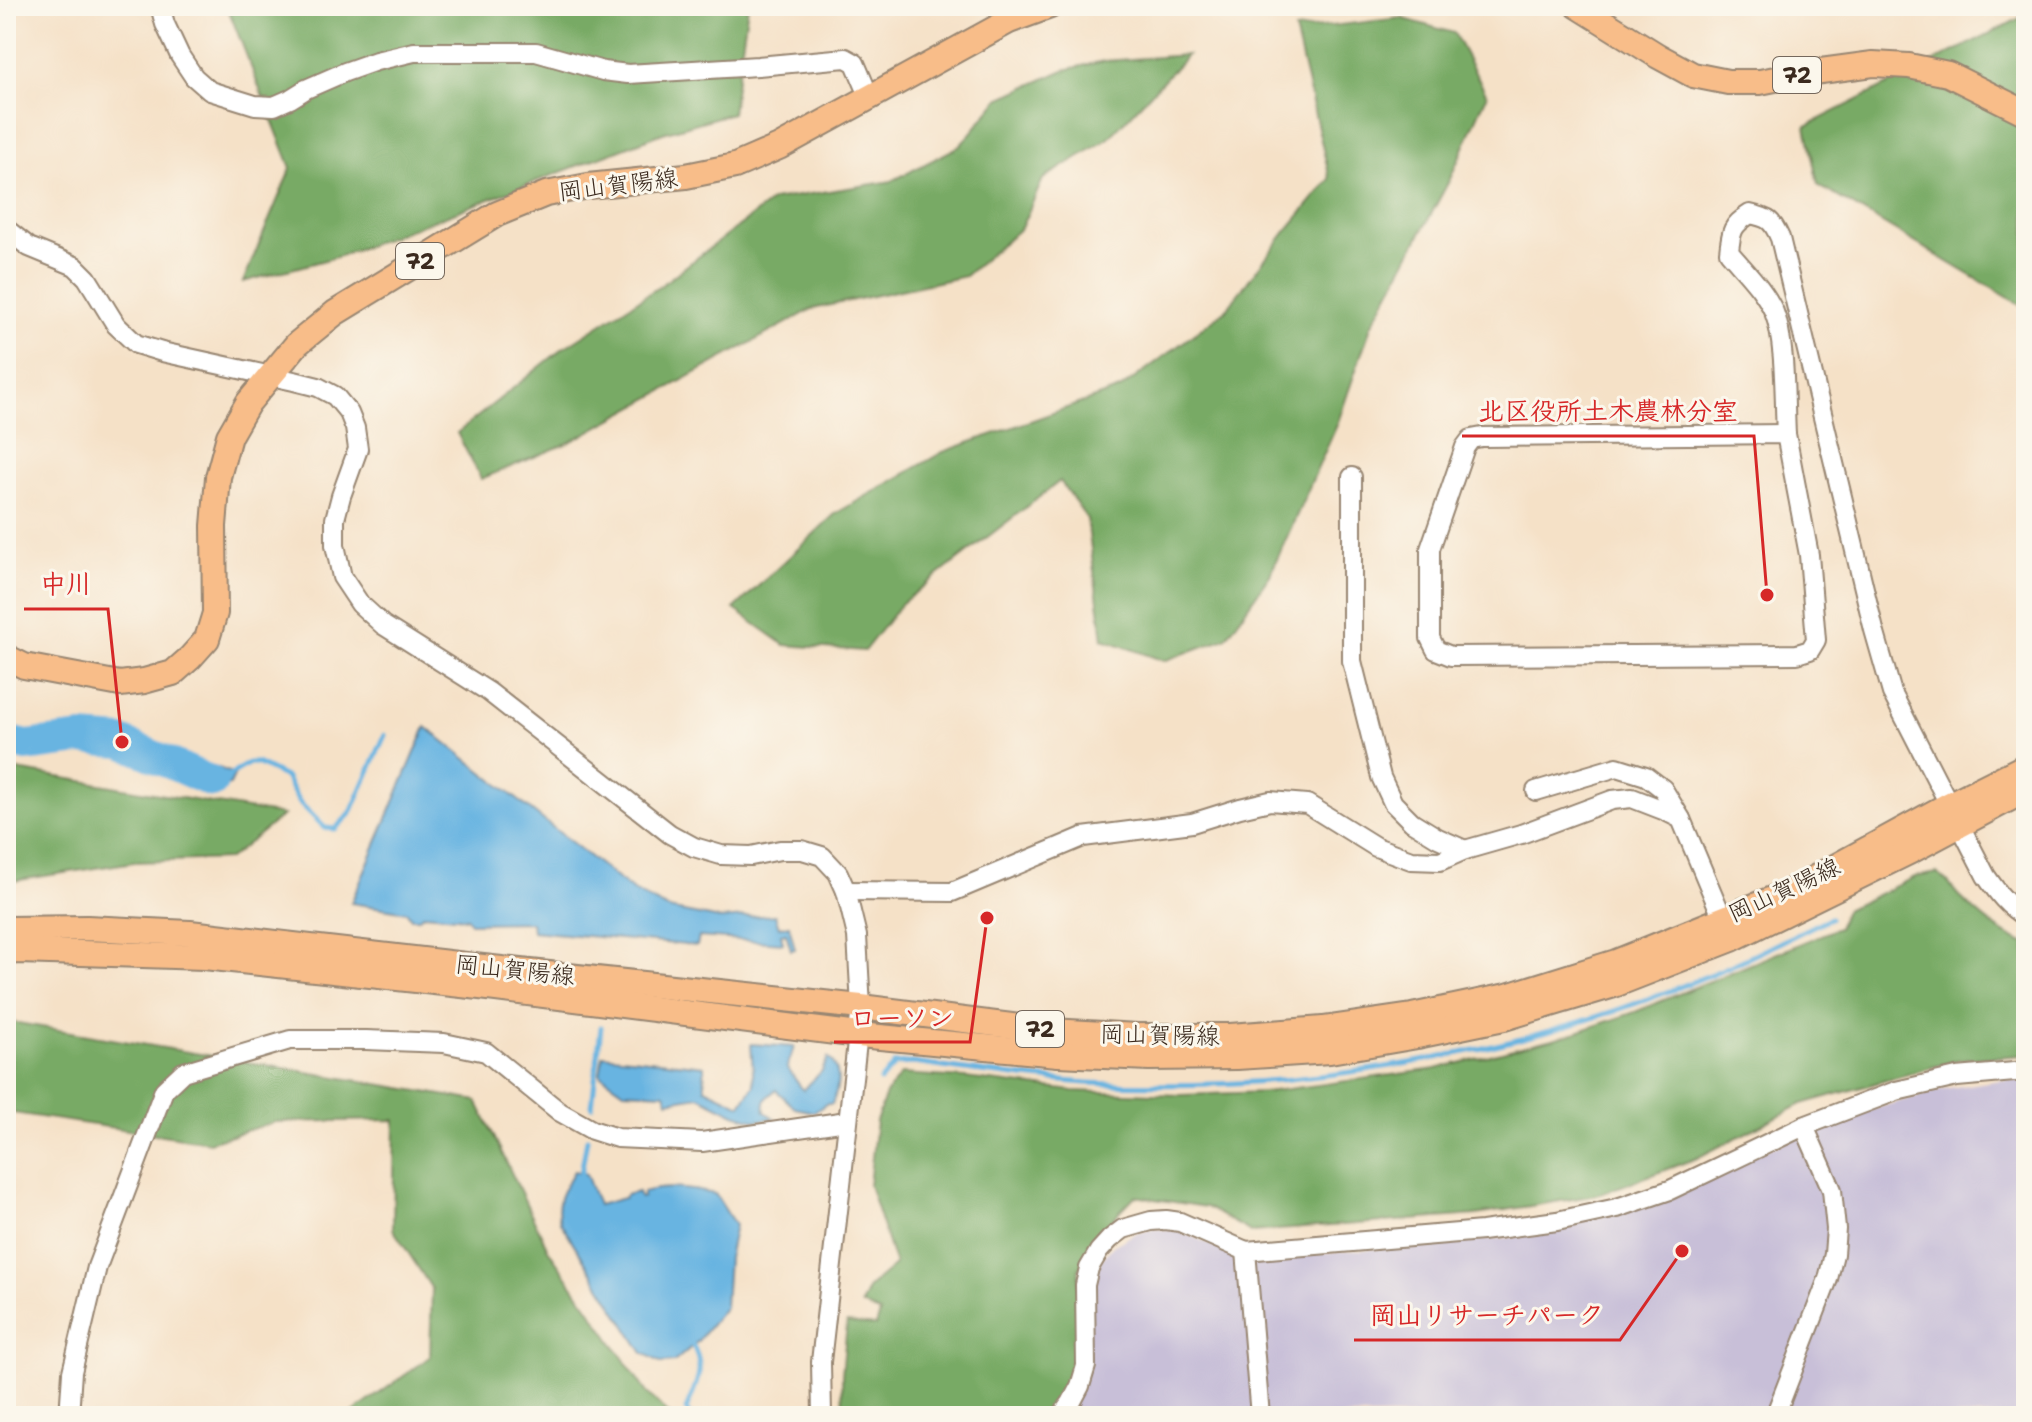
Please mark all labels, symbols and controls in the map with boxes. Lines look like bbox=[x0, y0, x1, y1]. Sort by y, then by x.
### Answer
road number: 72 bbox=[1773, 57, 1821, 93]
street label: 岡山賀陽線 bbox=[556, 162, 680, 208]
road number: 72 bbox=[396, 243, 444, 279]
callout: 北区役所土木農林分室 bbox=[1462, 386, 1754, 436]
text: 北区役所土木農林分室 bbox=[1478, 393, 1738, 428]
callout: 中川 bbox=[24, 559, 108, 609]
text: 中川 bbox=[40, 566, 92, 601]
street label: 岡山賀陽線 bbox=[1723, 850, 1845, 930]
street label: 岡山賀陽線 bbox=[454, 948, 576, 992]
callout: ローソン bbox=[834, 992, 970, 1042]
text: ローソン bbox=[850, 1000, 954, 1035]
road number: 72 bbox=[1016, 1011, 1064, 1047]
street label: 岡山賀陽線 bbox=[1100, 1018, 1220, 1052]
callout: 岡山リサーチパーク bbox=[1354, 1290, 1620, 1340]
text: 岡山リサーチパーク bbox=[1370, 1297, 1604, 1332]

